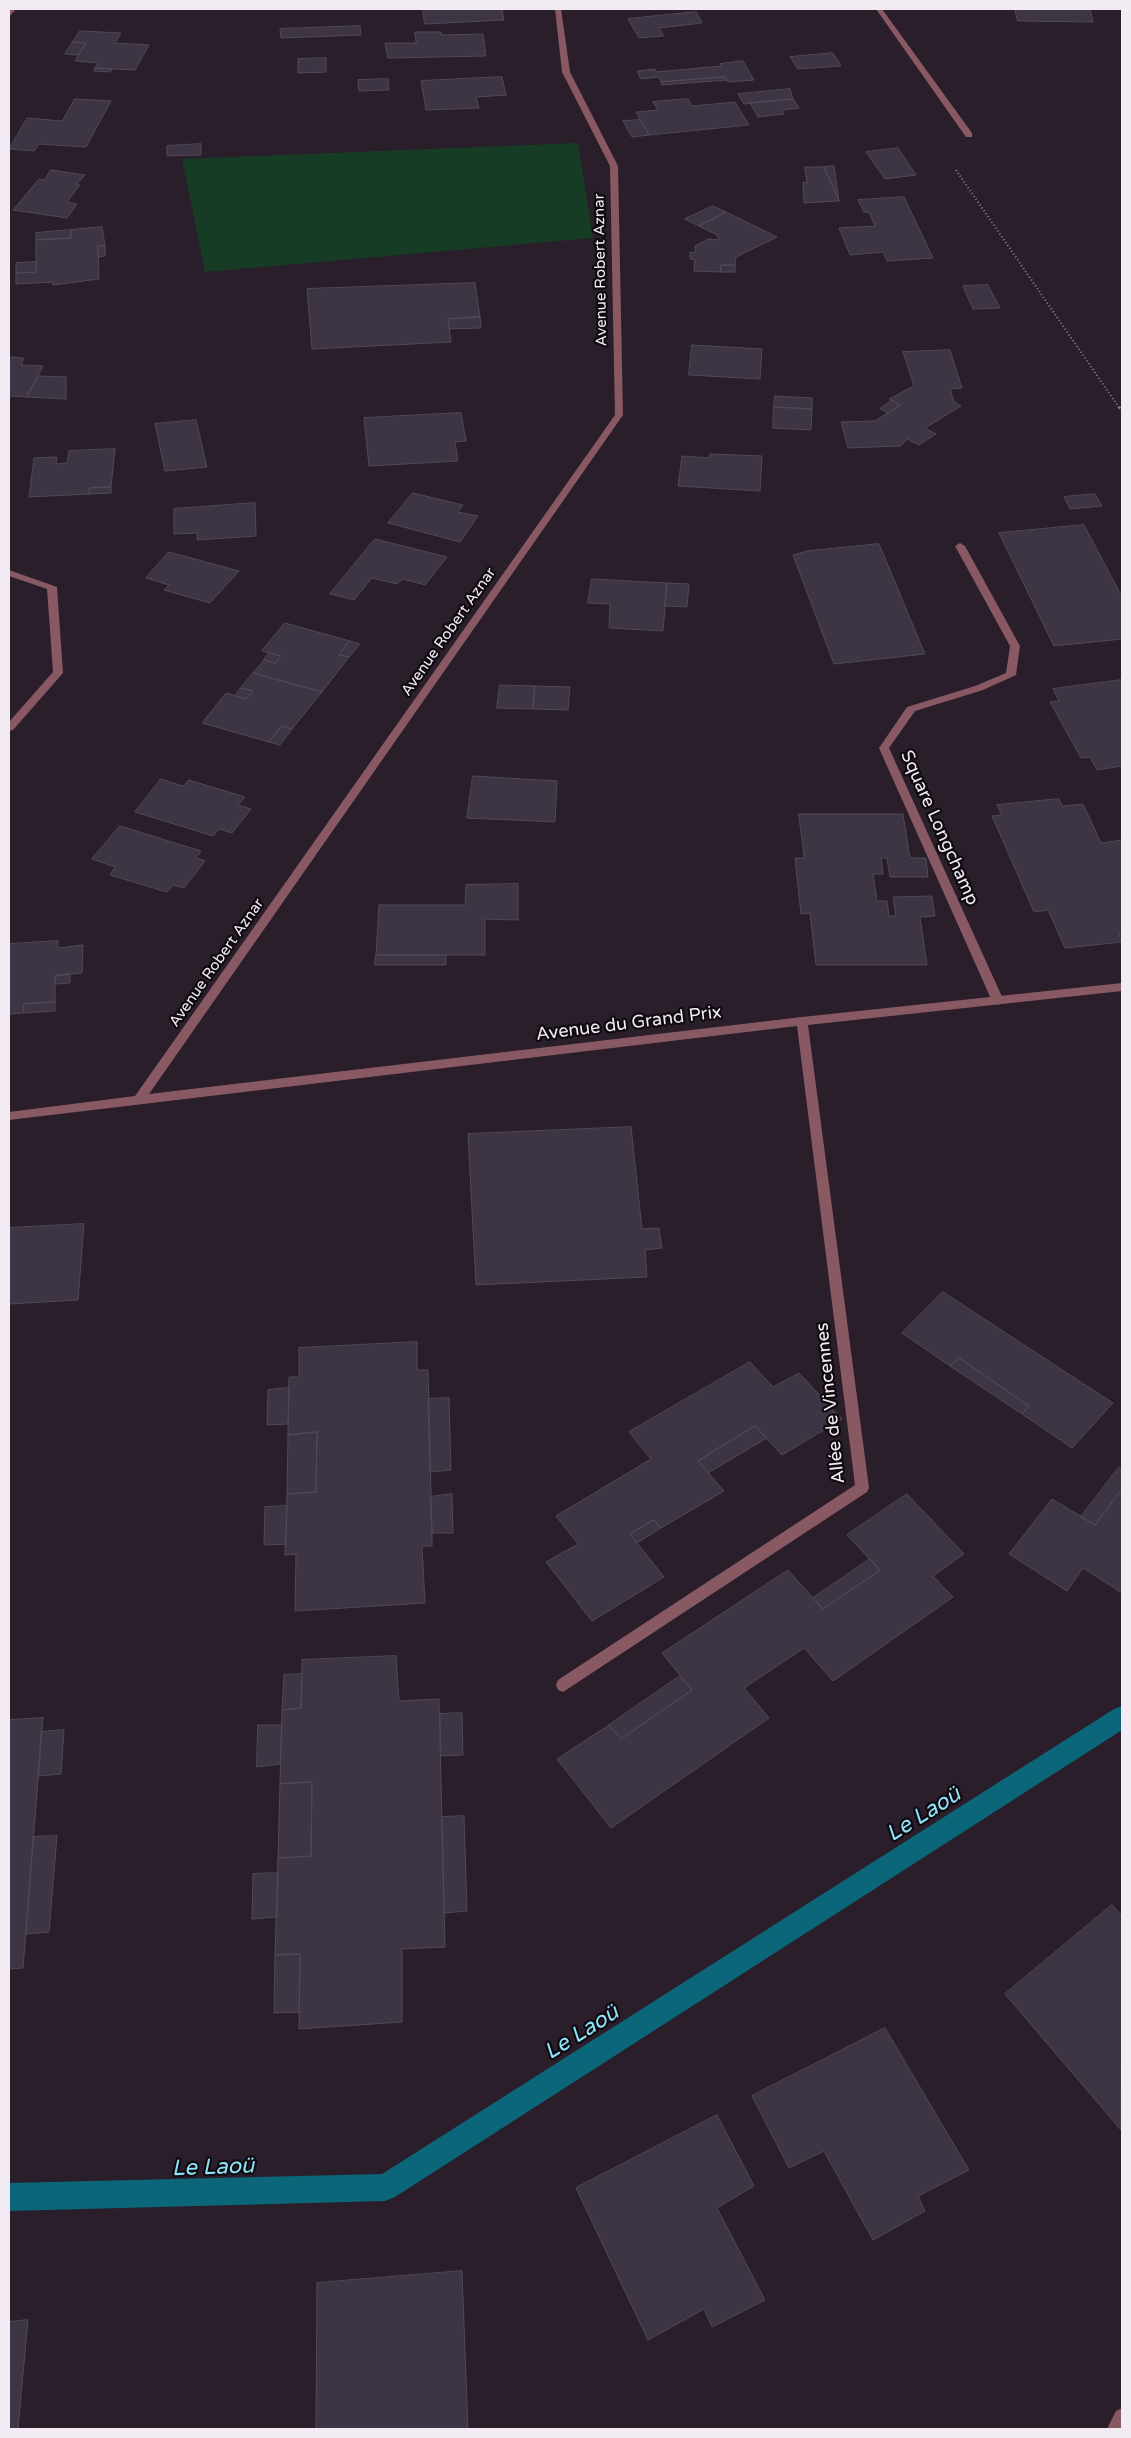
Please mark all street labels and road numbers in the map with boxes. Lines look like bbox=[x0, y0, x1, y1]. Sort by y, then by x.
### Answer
street label: Avenue Robert Aznar bbox=[591, 194, 611, 346]
street label: Avenue Robert Aznar bbox=[398, 564, 500, 700]
street label: Square Longchamp bbox=[895, 747, 983, 909]
street label: Avenue Robert Aznar bbox=[166, 895, 268, 1031]
street label: Avenue du Grand Prix bbox=[535, 1002, 723, 1046]
street label: Allée de Vincennes bbox=[812, 1321, 850, 1485]

